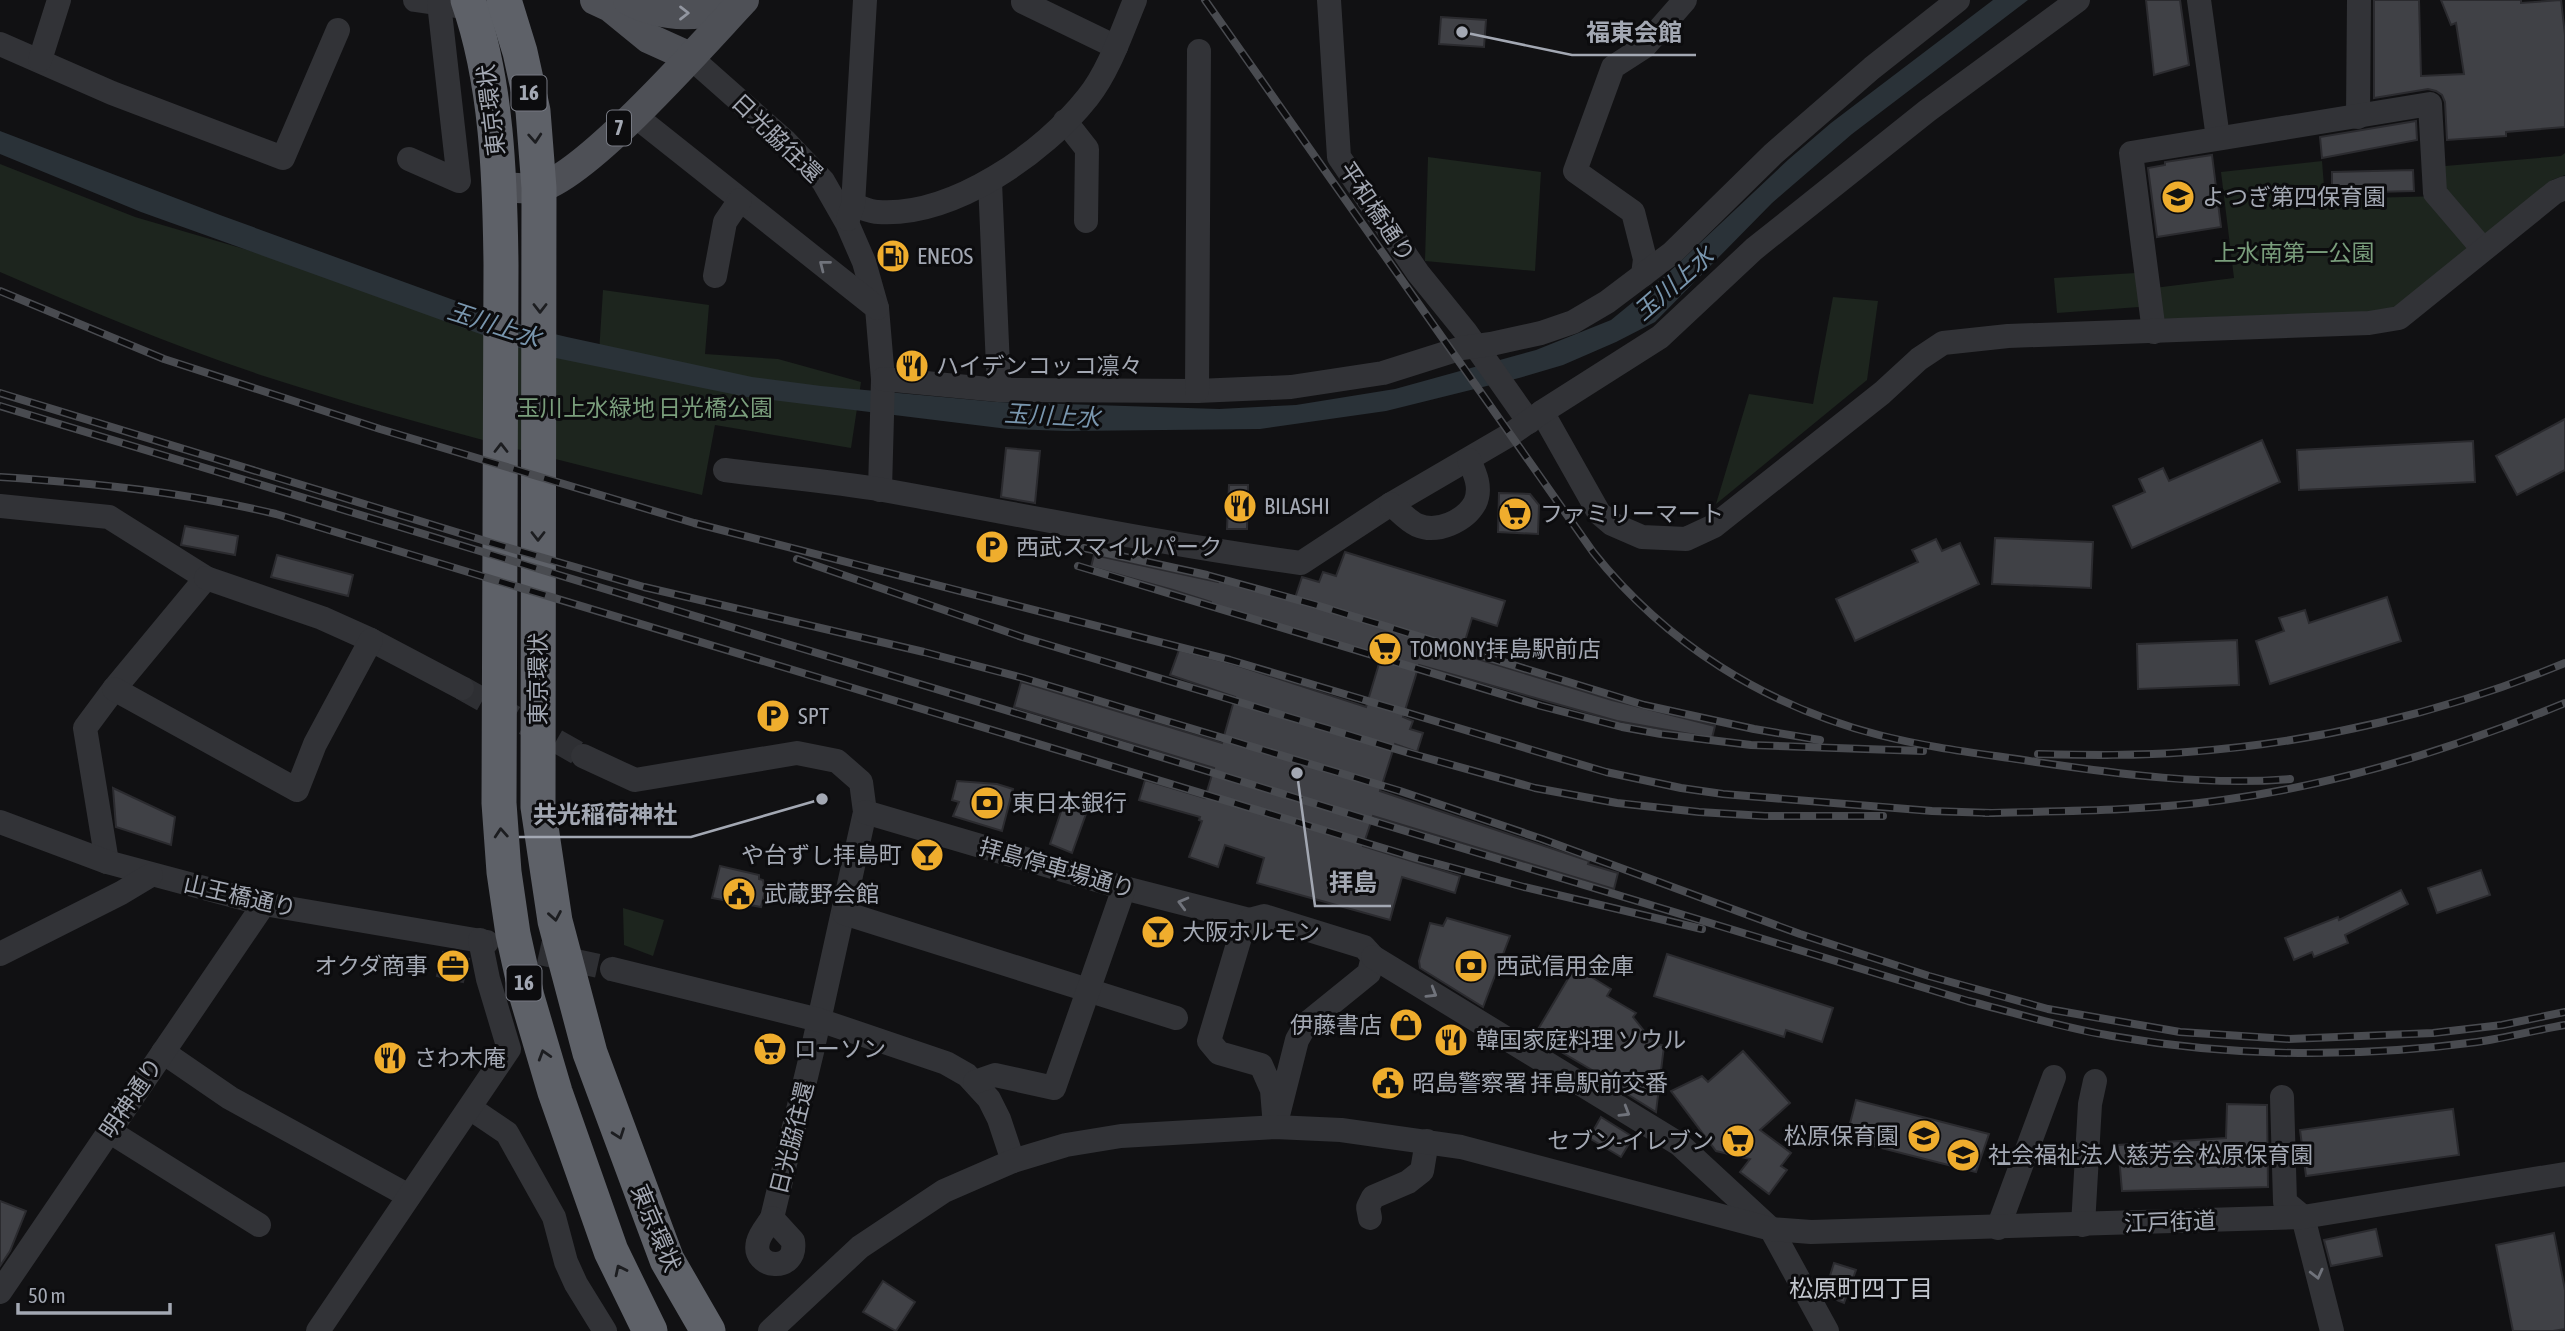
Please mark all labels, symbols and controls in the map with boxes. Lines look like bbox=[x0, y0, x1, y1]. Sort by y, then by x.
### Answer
one-way arrow bbox=[680, 5, 690, 21]
callout: 福東会館 bbox=[1572, 10, 1696, 55]
text: 福東会館 bbox=[1586, 19, 1682, 46]
street label: 東京環状 bbox=[472, 63, 510, 157]
road number: 16 bbox=[512, 76, 546, 110]
street label: 日光脇往還 bbox=[727, 89, 827, 187]
road number: 7 bbox=[607, 110, 631, 146]
one-way arrow bbox=[527, 133, 542, 144]
street label: 平和橋通り bbox=[1334, 157, 1420, 267]
school or university icon: よつぎ第四保育園 bbox=[2159, 178, 2197, 216]
place label: よつぎ第四保育園 bbox=[2202, 184, 2386, 210]
fuel station icon: ENEOS bbox=[874, 237, 912, 275]
water label: 玉川上水 bbox=[1629, 240, 1721, 325]
park label: 上水南第一公園 bbox=[2214, 240, 2375, 266]
place label: ENEOS bbox=[917, 243, 974, 269]
one-way arrow bbox=[819, 261, 831, 274]
water label: 玉川上水 bbox=[444, 297, 547, 353]
one-way arrow bbox=[532, 304, 548, 314]
restaurant icon: ハイデンコッコ凛々 bbox=[893, 347, 931, 385]
place label: ハイデンコッコ凛々 bbox=[936, 353, 1143, 379]
park label: 玉川上水緑地 日光橋公園 bbox=[517, 395, 773, 421]
water label: 玉川上水 bbox=[1003, 400, 1104, 432]
one-way arrow bbox=[493, 442, 509, 453]
restaurant icon: BILASHI bbox=[1221, 487, 1259, 525]
place label: BILASHI bbox=[1264, 493, 1330, 519]
supermarket icon: ファミリーマート bbox=[1496, 495, 1534, 533]
place label: ファミリーマート bbox=[1540, 501, 1724, 527]
parking icon: 西武スマイルパーク bbox=[973, 528, 1011, 566]
one-way arrow bbox=[530, 531, 546, 542]
place label: 西武スマイルパーク bbox=[1016, 534, 1222, 560]
supermarket icon: TOMONY拝島駅前店 bbox=[1366, 630, 1404, 668]
street label: 東京環状 bbox=[525, 633, 551, 725]
place label: TOMONY拝島駅前店 bbox=[1410, 636, 1601, 662]
parking icon: SPT bbox=[754, 697, 792, 735]
place label: SPT bbox=[798, 703, 829, 729]
bank icon: 東日本銀行 bbox=[968, 784, 1006, 822]
place label: 東日本銀行 bbox=[1012, 790, 1127, 816]
callout: 共光稲荷神社 bbox=[519, 792, 691, 837]
text: 共光稲荷神社 bbox=[533, 801, 677, 828]
one-way arrow bbox=[494, 827, 509, 838]
street label: 拝島停車場通り bbox=[976, 833, 1138, 903]
bar icon: や台ずし拝島町 bbox=[908, 836, 946, 874]
place label: や台ずし拝島町 bbox=[741, 842, 902, 868]
callout: 拝島 bbox=[1315, 861, 1391, 906]
text: 拝島 bbox=[1329, 869, 1377, 896]
street label: 山王橋通り bbox=[181, 870, 299, 922]
public building icon: 武蔵野会館 bbox=[720, 875, 758, 913]
place label: 武蔵野会館 bbox=[764, 881, 879, 907]
one-way arrow bbox=[1178, 897, 1190, 911]
one-way arrow bbox=[546, 910, 561, 922]
bar icon: 大阪ホルモン bbox=[1139, 913, 1177, 951]
place label: 大阪ホルモン bbox=[1182, 919, 1320, 945]
office icon: オクダ商事 bbox=[434, 947, 472, 985]
bank icon: 西武信用金庫 bbox=[1452, 947, 1490, 985]
place label: オクダ商事 bbox=[314, 953, 428, 979]
place label: 西武信用金庫 bbox=[1496, 953, 1634, 979]
road number: 16 bbox=[506, 965, 542, 1000]
one-way arrow bbox=[1424, 984, 1437, 997]
shop icon: 伊藤書店 bbox=[1387, 1006, 1425, 1044]
place label: 伊藤書店 bbox=[1290, 1012, 1382, 1038]
restaurant icon: 韓国家庭料理 ソウル bbox=[1432, 1021, 1470, 1059]
place label: 韓国家庭料理 ソウル bbox=[1476, 1027, 1686, 1053]
supermarket icon: ローソン bbox=[751, 1030, 789, 1068]
place label: ローソン bbox=[794, 1036, 886, 1062]
restaurant icon: さわ木庵 bbox=[371, 1039, 409, 1077]
place label: さわ木庵 bbox=[414, 1045, 506, 1071]
one-way arrow bbox=[538, 1050, 553, 1062]
street label: 明神通り bbox=[94, 1053, 168, 1143]
public building icon: 昭島警察署 拝島駅前交番 bbox=[1369, 1064, 1407, 1102]
place label: 昭島警察署 拝島駅前交番 bbox=[1412, 1070, 1668, 1096]
street label: 日光脇往還 bbox=[765, 1079, 819, 1197]
one-way arrow bbox=[1618, 1104, 1631, 1117]
school or university icon: 松原保育園 bbox=[1905, 1117, 1943, 1155]
supermarket icon: セブン-イレブン bbox=[1719, 1122, 1757, 1160]
place label: 松原保育園 bbox=[1784, 1123, 1899, 1149]
one-way arrow bbox=[611, 1128, 625, 1140]
place label: セブン-イレブン bbox=[1547, 1128, 1714, 1154]
school or university icon: 社会福祉法人慈芳会 松原保育園 bbox=[1944, 1136, 1982, 1174]
place label: 社会福祉法人慈芳会 松原保育園 bbox=[1988, 1142, 2313, 1168]
street label: 東京環状 bbox=[626, 1181, 686, 1275]
street label: 江戸街道 bbox=[2124, 1207, 2216, 1237]
one-way arrow bbox=[614, 1265, 628, 1277]
one-way arrow bbox=[2309, 1268, 2324, 1280]
scale bar bbox=[18, 1272, 170, 1316]
district label: 松原町四丁目 bbox=[1789, 1275, 1933, 1302]
text: 50 m bbox=[28, 1283, 66, 1307]

